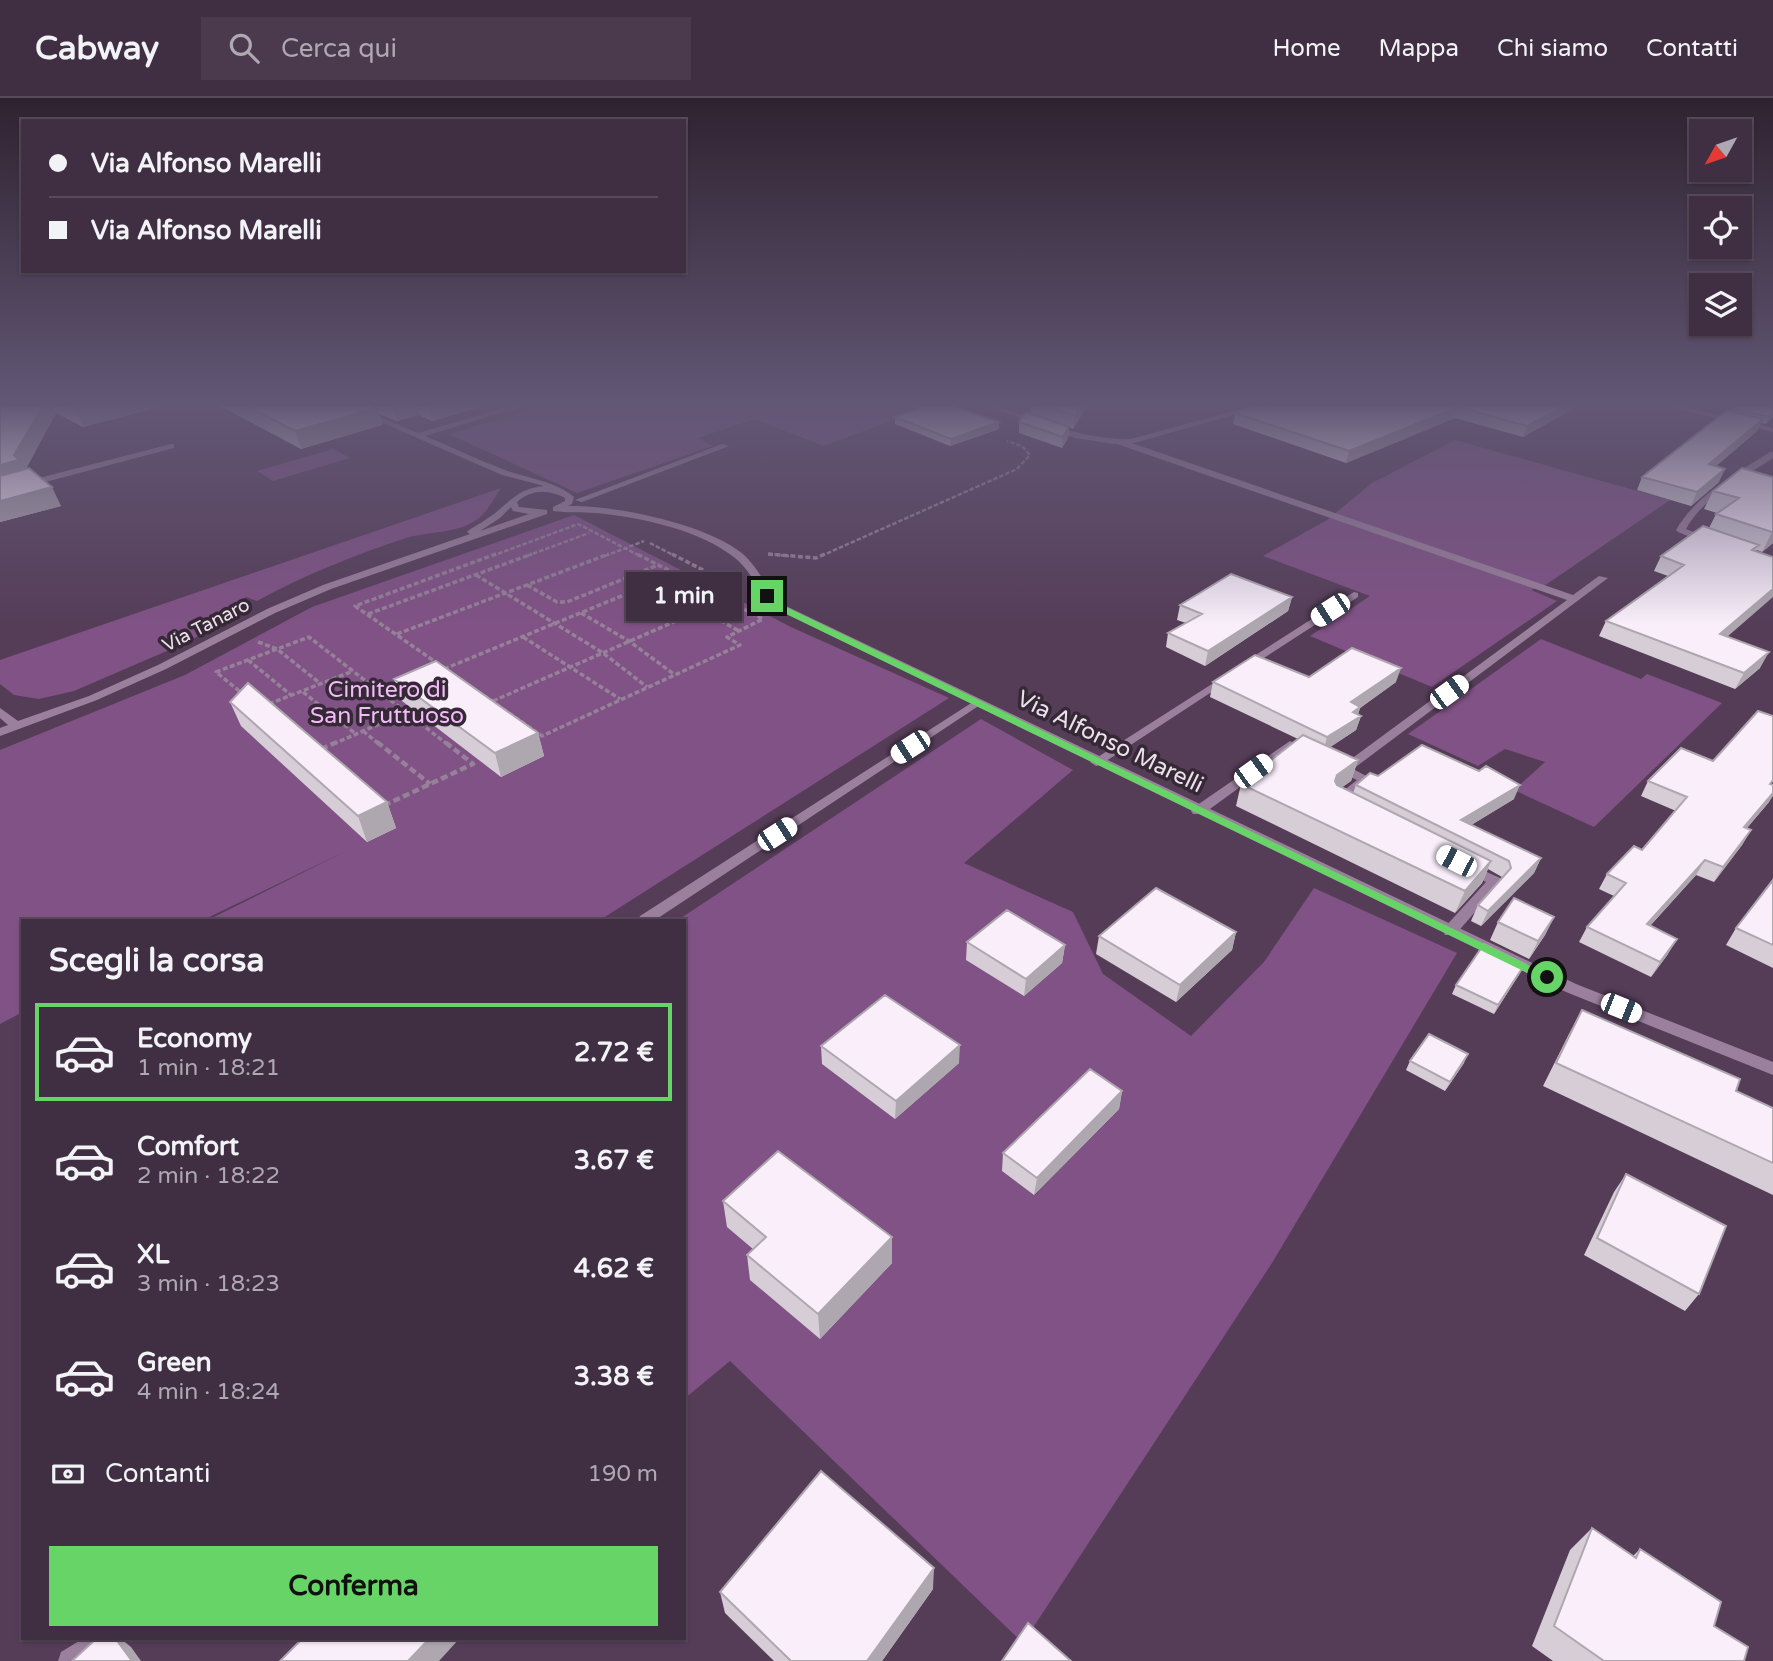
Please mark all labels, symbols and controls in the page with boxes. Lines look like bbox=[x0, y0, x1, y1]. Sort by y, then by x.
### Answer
search box bbox=[201, 17, 691, 80]
text: Cabway bbox=[35, 29, 159, 68]
icon: search bbox=[225, 29, 263, 67]
text: Cerca qui bbox=[281, 33, 397, 64]
text: Home bbox=[1273, 34, 1341, 63]
text: Mappa bbox=[1379, 34, 1459, 63]
text: Chi siamo bbox=[1497, 34, 1608, 63]
text: Contatti bbox=[1646, 34, 1738, 63]
north arrow bbox=[1689, 119, 1752, 182]
map controls bbox=[1689, 119, 1752, 336]
text: Via Alfonso Marelli bbox=[91, 148, 322, 179]
button: locate bbox=[1689, 196, 1752, 259]
text: Via Alfonso Marelli bbox=[91, 215, 322, 246]
button: layers bbox=[1689, 273, 1752, 336]
callout: 1 min bbox=[627, 572, 742, 620]
route end bbox=[751, 580, 783, 612]
text: 1 min bbox=[653, 582, 715, 610]
car bbox=[1307, 590, 1354, 630]
street label: Via Tanaro bbox=[159, 594, 253, 656]
car bbox=[1426, 671, 1473, 713]
park label: Cimitero di San Fruttuoso bbox=[310, 676, 464, 730]
street label: Via Alfonso Marelli bbox=[1012, 685, 1208, 799]
car bbox=[887, 727, 934, 767]
car bbox=[1230, 750, 1277, 792]
car bbox=[754, 814, 801, 854]
car bbox=[1433, 842, 1480, 880]
text: Scegli la corsa bbox=[49, 942, 264, 980]
route start bbox=[1531, 961, 1563, 993]
car bbox=[1598, 990, 1645, 1026]
icon: car bbox=[53, 1021, 116, 1084]
text: Economy bbox=[137, 1023, 252, 1054]
text: 2.72 € bbox=[574, 1037, 654, 1068]
text: 1 min · 18:21 bbox=[137, 1054, 280, 1082]
icon: car bbox=[53, 1129, 116, 1192]
text: Comfort bbox=[137, 1131, 239, 1162]
text: 3.67 € bbox=[574, 1145, 654, 1176]
text: 2 min · 18:22 bbox=[137, 1162, 280, 1190]
icon: car bbox=[53, 1237, 116, 1300]
text: XL bbox=[137, 1239, 169, 1270]
text: 4.62 € bbox=[574, 1253, 654, 1284]
text: 3 min · 18:23 bbox=[137, 1270, 280, 1298]
icon: car bbox=[53, 1345, 116, 1408]
text: Green bbox=[137, 1347, 212, 1378]
text: 3.38 € bbox=[574, 1361, 654, 1392]
text: 4 min · 18:24 bbox=[137, 1378, 280, 1406]
icon: cash bbox=[49, 1455, 87, 1493]
text: Contanti bbox=[105, 1458, 210, 1489]
text: 190 m bbox=[588, 1460, 658, 1488]
button: Conferma bbox=[49, 1546, 658, 1626]

